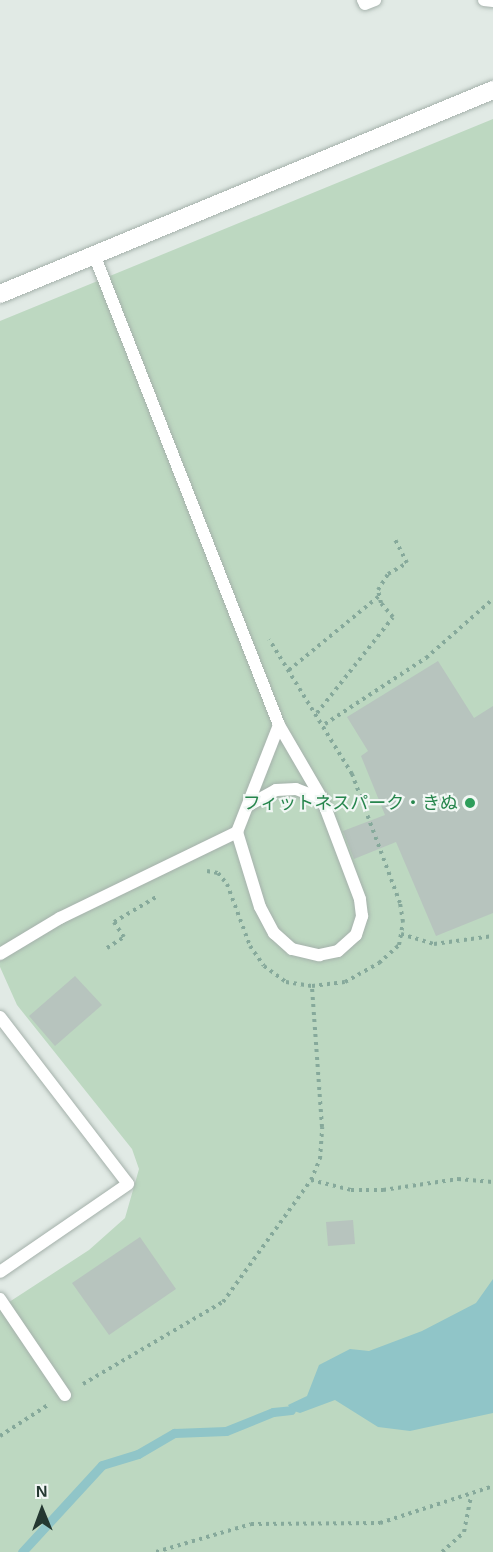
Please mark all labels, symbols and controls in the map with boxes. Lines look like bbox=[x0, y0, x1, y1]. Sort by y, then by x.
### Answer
place label: フィットネスパーク・きぬ bbox=[242, 792, 458, 814]
marker: フィットネスパーク・きぬ bbox=[463, 796, 477, 810]
north arrow bbox=[12, 1480, 72, 1540]
text: N bbox=[36, 1483, 48, 1500]

